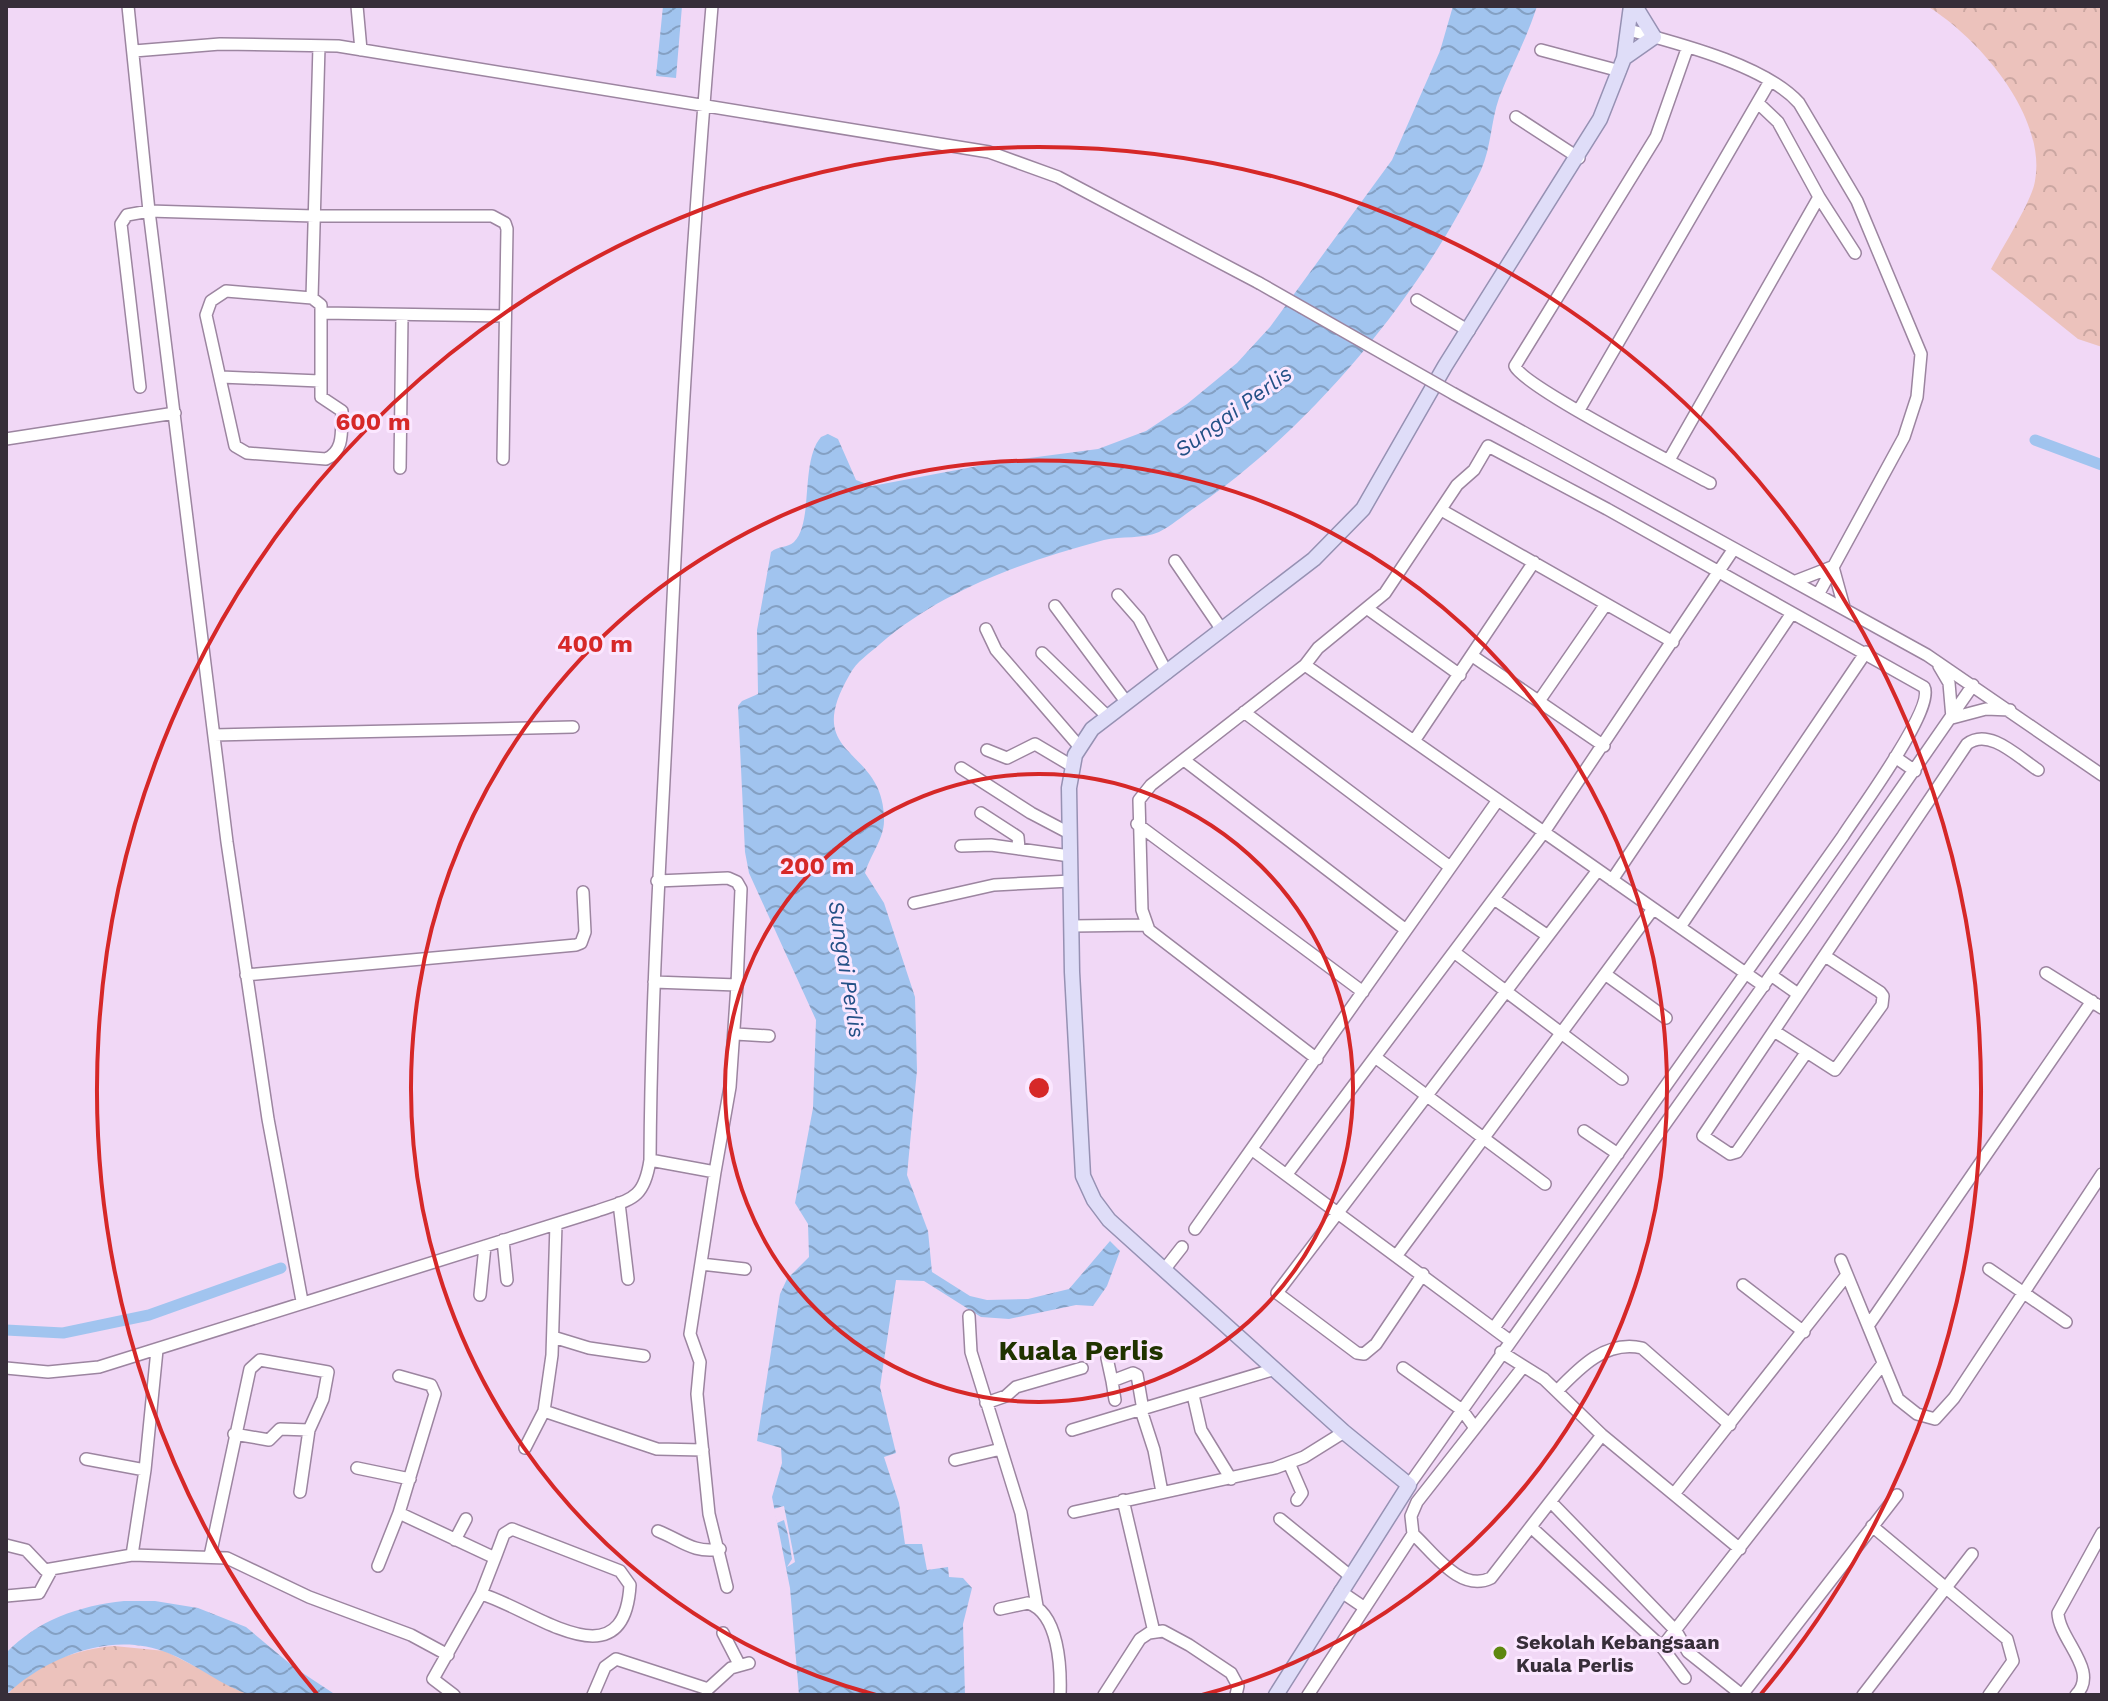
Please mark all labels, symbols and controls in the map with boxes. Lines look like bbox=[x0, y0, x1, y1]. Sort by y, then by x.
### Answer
water label: Sungai Perlis bbox=[1170, 361, 1297, 462]
text: 600 m bbox=[335, 408, 411, 436]
text: 400 m bbox=[557, 630, 633, 658]
text: 200 m bbox=[780, 852, 854, 880]
water label: Sungai Perlis bbox=[823, 899, 870, 1039]
centre of rings bbox=[1025, 1074, 1053, 1102]
district label: Kuala Perlis bbox=[999, 1334, 1163, 1367]
place label: Sekolah Kebangsaan Kuala Perlis bbox=[1516, 1630, 1720, 1677]
marker: Sekolah Kebangsaan Kuala Perlis bbox=[1491, 1644, 1509, 1662]

